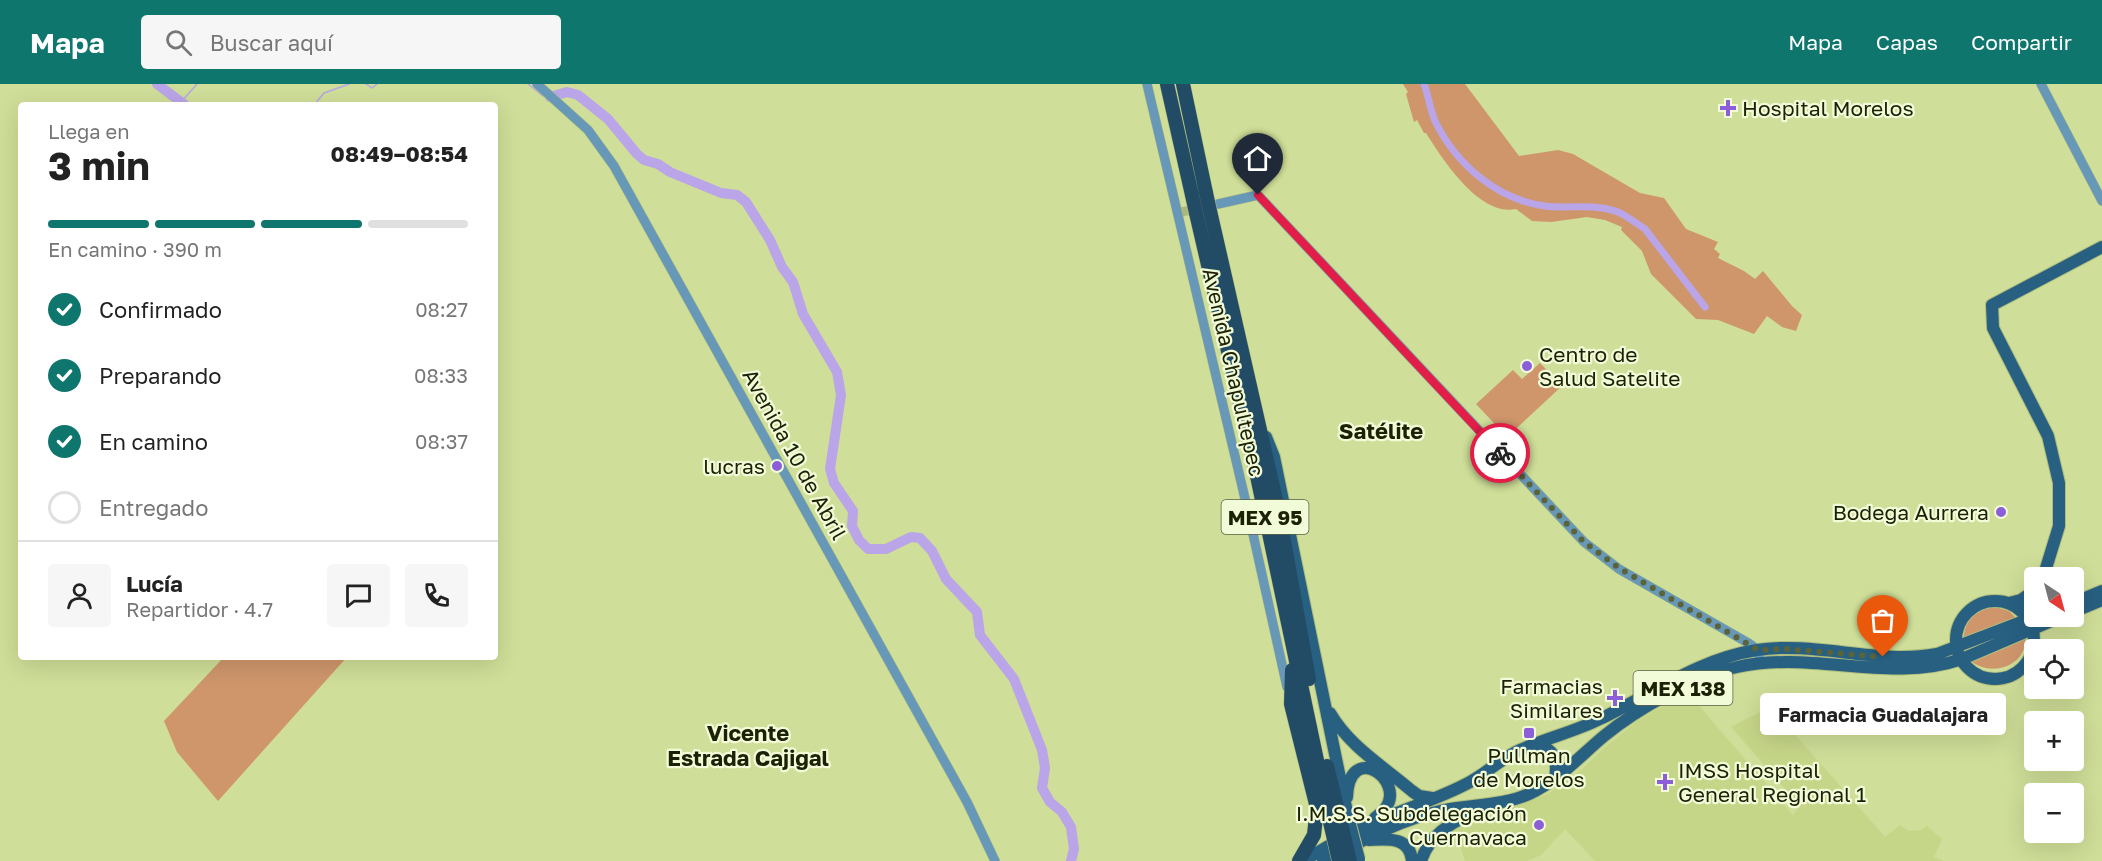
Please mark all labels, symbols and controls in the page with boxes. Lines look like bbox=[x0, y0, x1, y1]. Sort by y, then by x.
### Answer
search box bbox=[141, 15, 561, 69]
text: Mapa bbox=[30, 26, 105, 59]
icon: search bbox=[162, 26, 195, 59]
text: Buscar aquí bbox=[210, 29, 333, 56]
text: Mapa bbox=[1788, 29, 1843, 55]
text: Capas bbox=[1876, 29, 1938, 55]
text: Compartir bbox=[1971, 29, 2072, 55]
place label: Hospital Morelos bbox=[1742, 95, 1914, 121]
marker: Hospital Morelos bbox=[1719, 99, 1737, 117]
text: Llega en bbox=[48, 119, 130, 143]
pin bbox=[1232, 133, 1283, 195]
text: 08:49–08:54 bbox=[331, 140, 468, 167]
text: 3 min bbox=[48, 142, 150, 189]
icon: home bbox=[1241, 142, 1274, 175]
text: En camino · 390 m bbox=[48, 237, 222, 261]
street label: Avenida Chapultepec bbox=[1197, 265, 1271, 479]
icon: check bbox=[48, 293, 81, 326]
text: Confirmado bbox=[99, 296, 222, 323]
text: 08:27 bbox=[415, 297, 468, 321]
place label: Centro de Salud Satelite bbox=[1539, 341, 1681, 391]
icon: check bbox=[48, 359, 81, 392]
marker: Centro de Salud Satelite bbox=[1520, 359, 1534, 373]
text: Preparando bbox=[99, 362, 222, 389]
text: 08:33 bbox=[414, 363, 468, 387]
street label: Avenida 10 de Abril bbox=[737, 364, 853, 544]
district label: Satélite bbox=[1339, 417, 1423, 444]
courier bbox=[1470, 423, 1530, 483]
icon: check bbox=[48, 425, 81, 458]
text: En camino bbox=[99, 428, 208, 455]
text: 08:37 bbox=[415, 429, 468, 453]
icon: bike bbox=[1484, 437, 1517, 470]
place label: lucras bbox=[703, 453, 765, 479]
marker: lucras bbox=[770, 459, 784, 473]
text: Entregado bbox=[99, 494, 208, 521]
place label: Bodega Aurrera bbox=[1833, 499, 1989, 525]
road number: MEX 95 bbox=[1222, 500, 1308, 534]
marker: Bodega Aurrera bbox=[1994, 505, 2008, 519]
button: person bbox=[48, 564, 111, 627]
button: chat bbox=[327, 564, 390, 627]
button: phone bbox=[405, 564, 468, 627]
north arrow bbox=[2024, 567, 2084, 627]
map controls bbox=[2024, 567, 2084, 843]
text: Lucía bbox=[126, 570, 183, 597]
pin bbox=[1857, 595, 1908, 657]
text: Repartidor · 4.7 bbox=[126, 597, 273, 621]
icon: bag bbox=[1866, 604, 1899, 637]
button: locate bbox=[2024, 639, 2084, 699]
road number: MEX 138 bbox=[1634, 671, 1732, 705]
place label: Farmacias Similares bbox=[1500, 673, 1603, 723]
marker: Farmacias Similares bbox=[1608, 691, 1622, 705]
callout: Farmacia Guadalajara bbox=[1760, 693, 2006, 735]
text: Farmacia Guadalajara bbox=[1778, 702, 1988, 726]
button: + bbox=[2024, 711, 2084, 771]
district label: Vicente Estrada Cajigal bbox=[667, 719, 829, 771]
marker: Pullman de Morelos bbox=[1522, 726, 1536, 740]
place label: Pullman de Morelos bbox=[1473, 742, 1585, 792]
place label: IMSS Hospital General Regional 1 bbox=[1678, 757, 1866, 807]
marker: IMSS Hospital General Regional 1 bbox=[1656, 773, 1674, 791]
button: − bbox=[2024, 783, 2084, 843]
place label: I.M.S.S. Subdelegación Cuernavaca bbox=[1296, 800, 1527, 850]
marker: I.M.S.S. Subdelegación Cuernavaca bbox=[1532, 818, 1546, 832]

